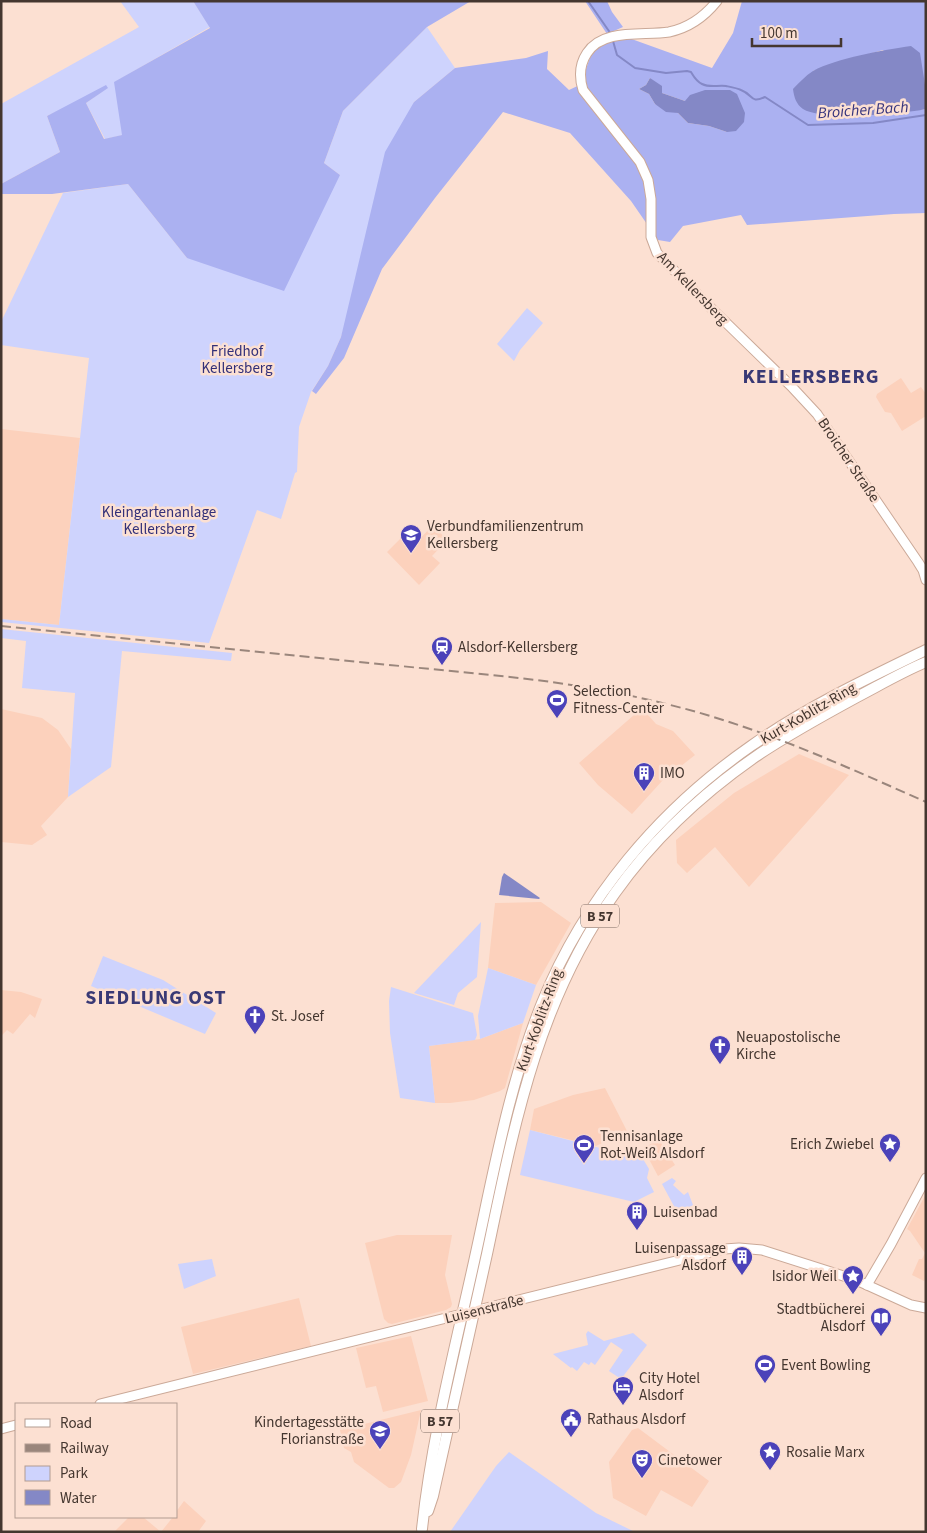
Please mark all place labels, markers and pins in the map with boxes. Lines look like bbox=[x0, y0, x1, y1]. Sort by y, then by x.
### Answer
place label: Verbundfamilienzentrum Kellersberg bbox=[427, 516, 584, 554]
school or university icon: Verbundfamilienzentrum Kellersberg bbox=[399, 523, 423, 554]
station icon: Alsdorf-Kellersberg bbox=[430, 635, 454, 666]
place label: Alsdorf-Kellersberg bbox=[458, 637, 578, 658]
place label: Selection Fitness-Center bbox=[573, 681, 665, 719]
sports icon: Selection Fitness-Center bbox=[545, 688, 569, 719]
building icon: IMO bbox=[632, 761, 656, 792]
place label: IMO bbox=[660, 763, 685, 784]
church icon: St. Josef bbox=[243, 1004, 267, 1035]
place label: St. Josef bbox=[271, 1006, 325, 1027]
place label: Neuapostolische Kirche bbox=[736, 1027, 841, 1065]
church icon: Neuapostolische Kirche bbox=[708, 1034, 732, 1065]
place label: Tennisanlage Rot-Weiß Alsdorf bbox=[600, 1126, 705, 1164]
place icon: Erich Zwiebel bbox=[878, 1132, 902, 1163]
sports icon: Tennisanlage Rot-Weiß Alsdorf bbox=[572, 1133, 596, 1164]
place label: Erich Zwiebel bbox=[790, 1134, 874, 1155]
building icon: Luisenbad bbox=[625, 1200, 649, 1231]
place label: Luisenbad bbox=[653, 1202, 718, 1223]
place label: Luisenpassage Alsdorf bbox=[634, 1238, 727, 1276]
building icon: Luisenpassage Alsdorf bbox=[730, 1245, 754, 1276]
place icon: Isidor Weil bbox=[841, 1264, 865, 1295]
place label: Isidor Weil bbox=[772, 1266, 837, 1287]
place label: Stadtbücherei Alsdorf bbox=[777, 1299, 866, 1337]
library icon: Stadtbücherei Alsdorf bbox=[869, 1306, 893, 1337]
sports icon: Event Bowling bbox=[753, 1353, 777, 1384]
place label: Event Bowling bbox=[781, 1355, 871, 1376]
place label: City Hotel Alsdorf bbox=[639, 1368, 700, 1406]
hotel icon: City Hotel Alsdorf bbox=[611, 1375, 635, 1406]
public building icon: Rathaus Alsdorf bbox=[559, 1407, 583, 1438]
place label: Rathaus Alsdorf bbox=[587, 1409, 686, 1430]
place label: Kindertagesstätte Florianstraße bbox=[254, 1412, 364, 1450]
school or university icon: Kindertagesstätte Florianstraße bbox=[368, 1419, 392, 1450]
place icon: Rosalie Marx bbox=[758, 1440, 782, 1471]
place label: Rosalie Marx bbox=[786, 1442, 865, 1463]
theatre icon: Cinetower bbox=[630, 1448, 654, 1479]
place label: Cinetower bbox=[658, 1450, 723, 1471]

